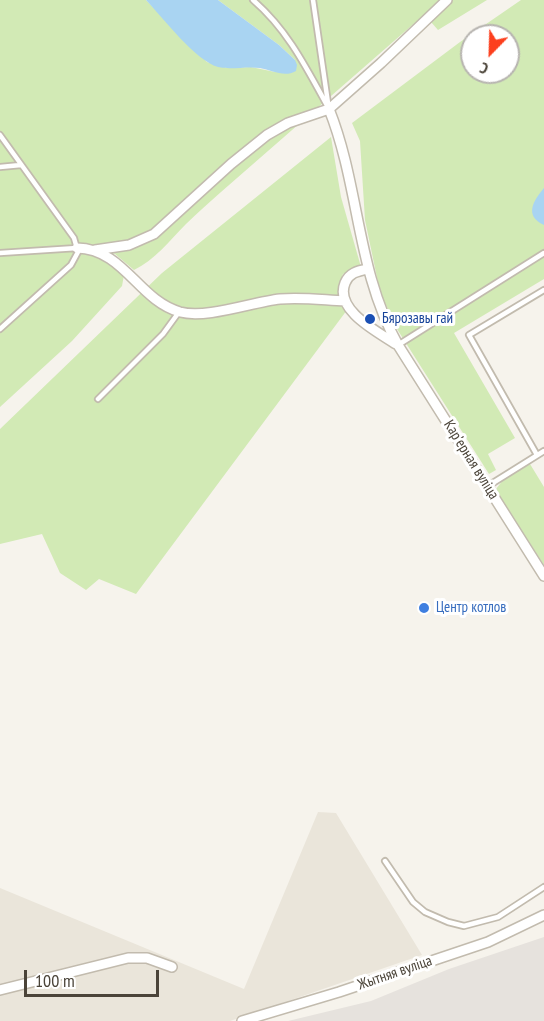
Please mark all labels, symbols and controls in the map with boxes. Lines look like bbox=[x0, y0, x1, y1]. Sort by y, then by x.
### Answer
north arrow bbox=[460, 24, 520, 84]
text: С bbox=[476, 58, 491, 79]
place label: Бярозавы гай bbox=[382, 310, 453, 328]
marker: Бярозавы гай bbox=[363, 312, 377, 326]
street label: Карʼерная вуліца bbox=[440, 417, 502, 503]
place label: Центр котлов bbox=[436, 599, 506, 617]
marker: Центр котлов bbox=[417, 601, 431, 615]
street label: Жытняя вуліца bbox=[355, 952, 435, 994]
scale bar bbox=[27, 958, 162, 996]
text: 100 m bbox=[35, 969, 75, 992]

